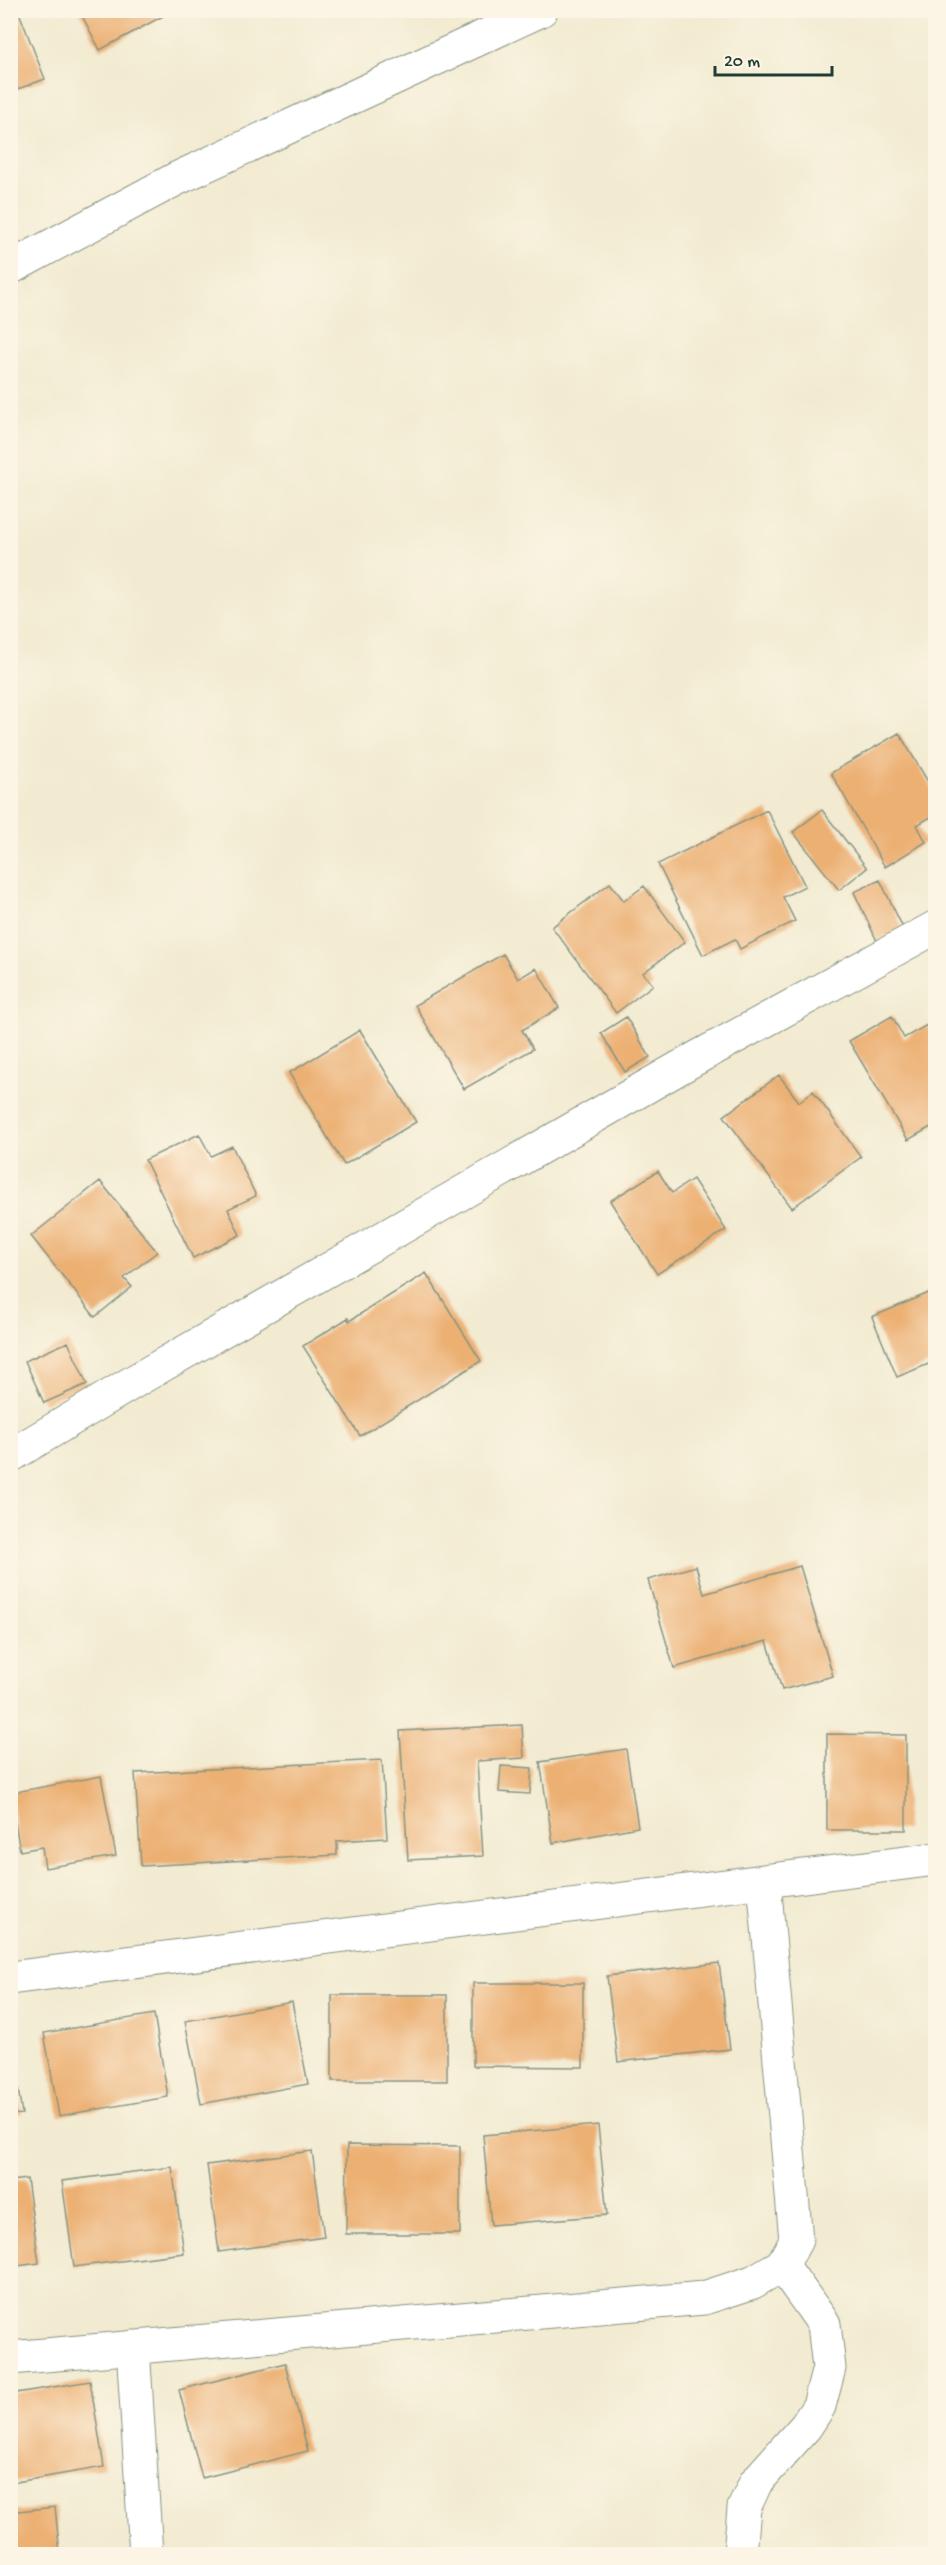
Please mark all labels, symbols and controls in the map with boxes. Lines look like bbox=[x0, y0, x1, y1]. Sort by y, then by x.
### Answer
scale bar bbox=[715, 39, 832, 77]
text: 20 m bbox=[724, 52, 760, 73]

